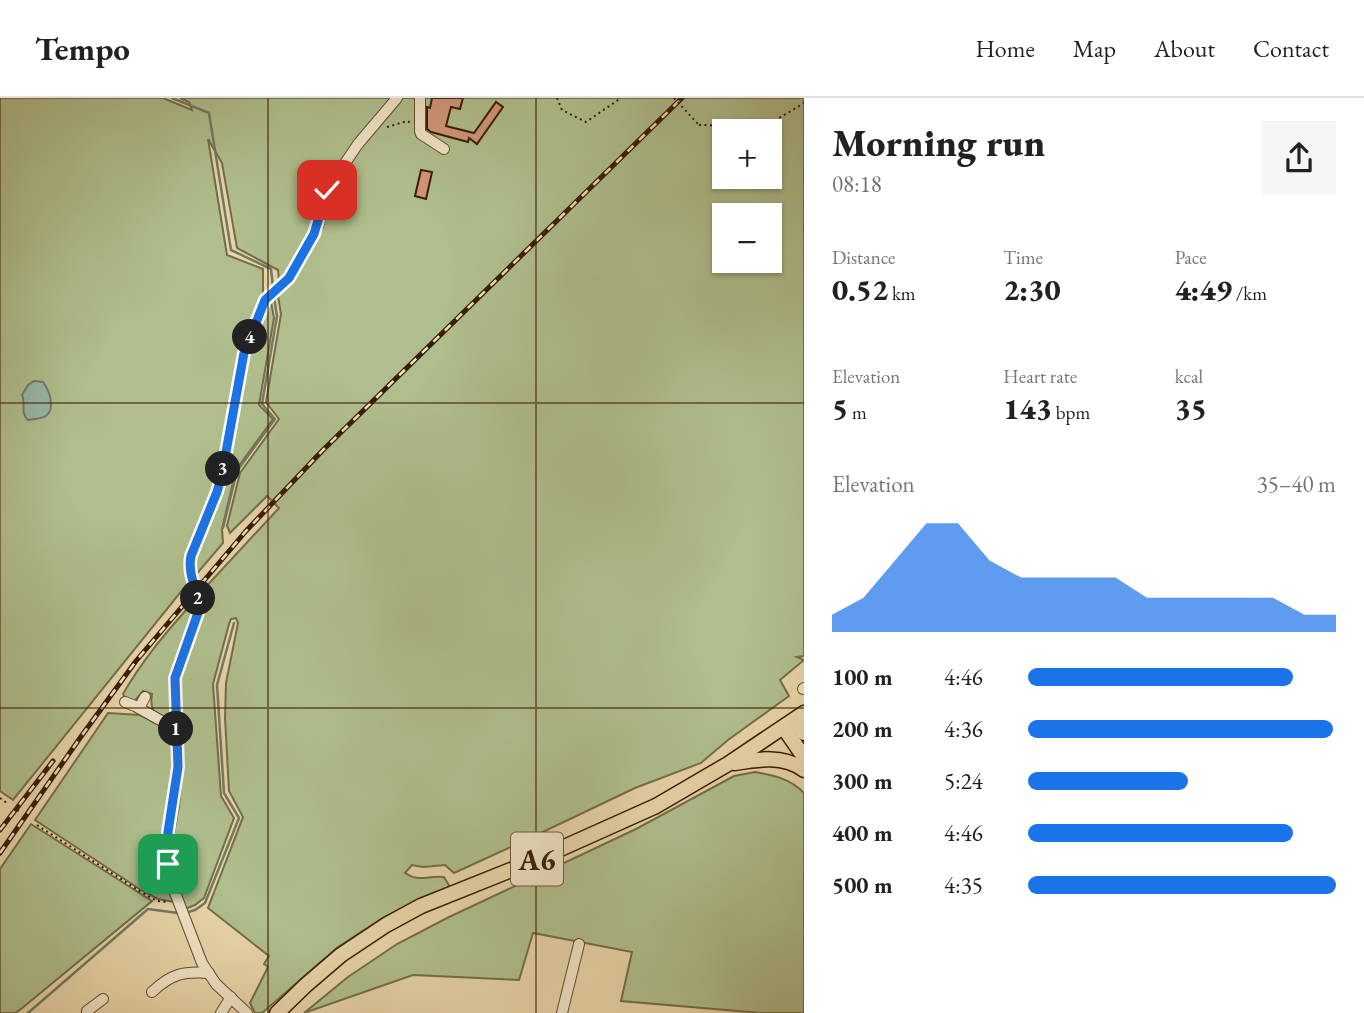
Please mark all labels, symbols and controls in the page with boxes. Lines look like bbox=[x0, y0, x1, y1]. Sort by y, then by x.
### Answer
text: Tempo bbox=[35, 27, 130, 70]
text: Home bbox=[975, 33, 1035, 64]
text: Map bbox=[1073, 33, 1116, 64]
text: About bbox=[1154, 33, 1215, 64]
text: Contact bbox=[1253, 33, 1329, 64]
text: Morning run bbox=[832, 118, 1045, 167]
map controls bbox=[712, 119, 782, 273]
button: + bbox=[712, 119, 782, 189]
button: share bbox=[1262, 121, 1336, 195]
pin bbox=[297, 160, 357, 220]
text: 08:18 bbox=[832, 169, 882, 199]
icon: check bbox=[308, 171, 346, 209]
button: − bbox=[712, 203, 782, 273]
text: Distance bbox=[832, 245, 895, 270]
text: Time bbox=[1003, 245, 1043, 270]
text: Pace bbox=[1175, 245, 1207, 270]
text: 0.52 bbox=[832, 270, 888, 309]
text: 2:30 bbox=[1003, 270, 1061, 309]
text: 4:49 bbox=[1175, 270, 1232, 309]
text: km bbox=[888, 281, 916, 306]
text: /km bbox=[1232, 281, 1267, 306]
pin: 4 bbox=[232, 320, 268, 354]
text: 4 bbox=[244, 324, 255, 349]
text: Elevation bbox=[832, 364, 900, 389]
text: Heart rate bbox=[1003, 364, 1077, 389]
text: kcal bbox=[1175, 364, 1203, 389]
text: 5 bbox=[832, 389, 848, 428]
text: 143 bbox=[1003, 389, 1052, 428]
text: 35 bbox=[1175, 389, 1207, 428]
text: m bbox=[848, 400, 867, 425]
text: bpm bbox=[1052, 400, 1090, 425]
pin: 3 bbox=[206, 452, 241, 486]
text: 3 bbox=[217, 456, 228, 481]
text: Elevation bbox=[832, 469, 915, 499]
text: 35–40 m bbox=[1257, 469, 1336, 499]
pin: 2 bbox=[180, 580, 216, 616]
text: 2 bbox=[192, 585, 203, 610]
text: 100 m bbox=[832, 662, 893, 692]
text: 4:46 bbox=[944, 662, 983, 692]
pin: 1 bbox=[158, 712, 194, 746]
text: 200 m bbox=[832, 714, 893, 744]
text: 4:36 bbox=[944, 714, 983, 744]
text: 1 bbox=[170, 716, 181, 741]
text: 300 m bbox=[832, 766, 893, 796]
text: 5:24 bbox=[944, 766, 983, 796]
text: 400 m bbox=[832, 818, 893, 848]
text: 4:46 bbox=[944, 818, 983, 848]
road number: A6 bbox=[511, 832, 563, 886]
pin bbox=[138, 834, 198, 894]
icon: arrive bbox=[149, 845, 187, 883]
text: 500 m bbox=[832, 870, 893, 900]
text: 4:35 bbox=[944, 870, 983, 900]

